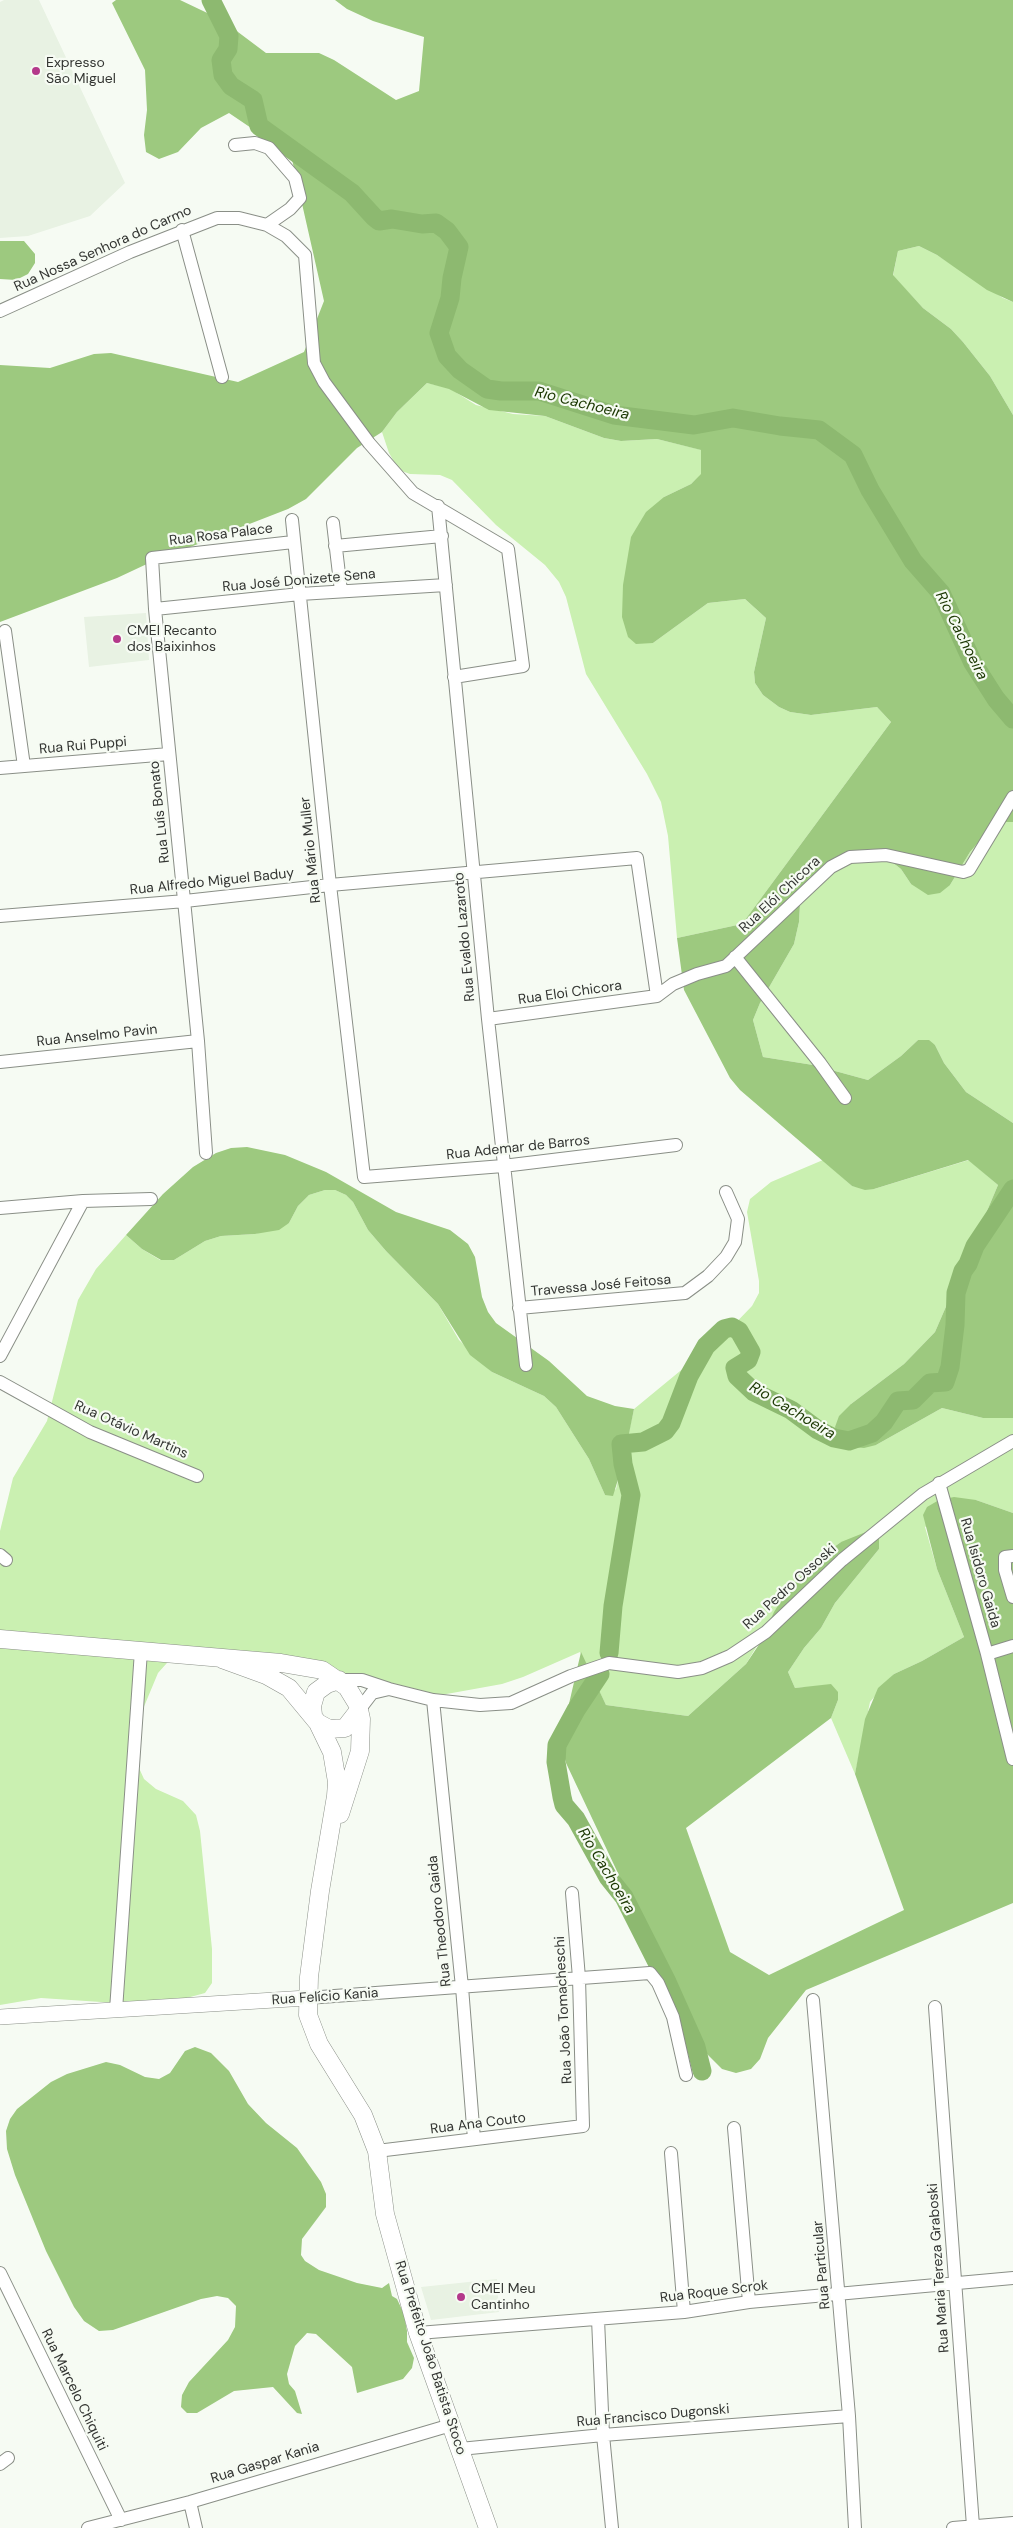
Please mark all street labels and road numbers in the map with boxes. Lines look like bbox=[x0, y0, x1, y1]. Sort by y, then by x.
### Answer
street label: Rua Nossa Senhora do Carmo bbox=[12, 202, 194, 296]
street label: Rua Rosa Palace bbox=[168, 520, 274, 550]
street label: Rua José Donizete Sena bbox=[222, 566, 376, 596]
street label: Rua Rui Puppi bbox=[38, 734, 128, 758]
street label: Rua Luís Bonato bbox=[146, 760, 174, 864]
street label: Rua Mário Muller bbox=[297, 796, 325, 904]
street label: Rua Elói Chicora bbox=[736, 853, 824, 937]
street label: Rua Alfredo Miguel Baduy bbox=[129, 865, 295, 899]
street label: Rua Evaldo Lazaroto bbox=[451, 872, 479, 1002]
street label: Rua Eloi Chicora bbox=[517, 977, 623, 1009]
street label: Rua Anselmo Pavin bbox=[36, 1021, 158, 1051]
street label: Rua Ademar de Barros bbox=[445, 1132, 591, 1164]
street label: Travessa José Feitosa bbox=[530, 1271, 672, 1301]
street label: Rua Otávio Martins bbox=[72, 1397, 190, 1463]
street label: Rua Isidoro Gaida bbox=[956, 1516, 1004, 1630]
street label: Rua Pedro Ossoski bbox=[740, 1541, 840, 1633]
street label: Rua Theodoro Gaida bbox=[425, 1855, 455, 1987]
street label: Rua João Tomacheschi bbox=[552, 1936, 576, 2084]
street label: Rua Felício Kania bbox=[271, 1985, 379, 2009]
street label: Rua Ana Couto bbox=[429, 2110, 527, 2138]
street label: Rua Maria Tereza Graboski bbox=[925, 2183, 953, 2353]
street label: Rua Particular bbox=[810, 2220, 834, 2310]
street label: Rua Prefeito João Batista Stoco bbox=[391, 2259, 469, 2457]
street label: Rua Roque Scrok bbox=[659, 2277, 769, 2307]
street label: Rua Marcelo Chiquiti bbox=[37, 2326, 111, 2454]
street label: Rua Francisco Dugonski bbox=[576, 2401, 730, 2431]
street label: Rua Gaspar Kania bbox=[209, 2438, 321, 2488]

